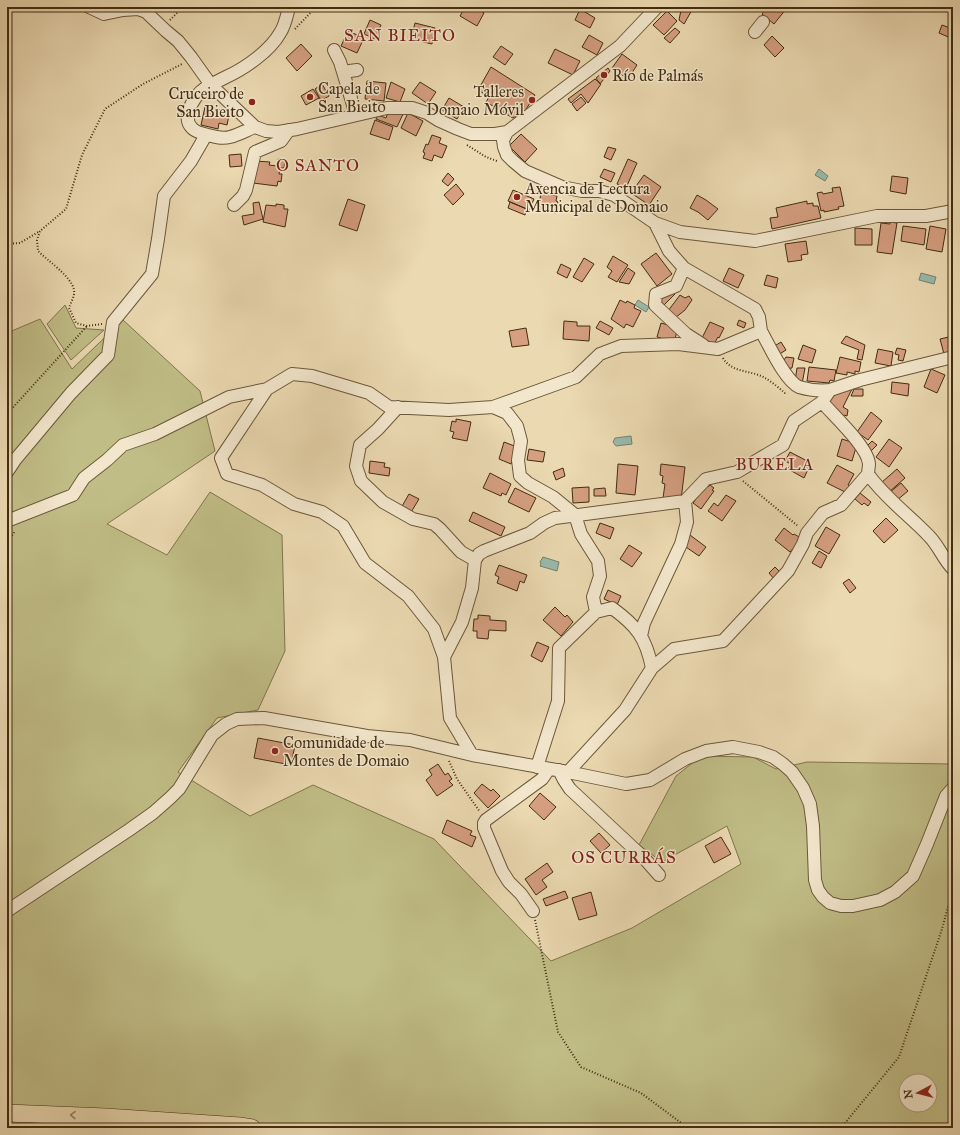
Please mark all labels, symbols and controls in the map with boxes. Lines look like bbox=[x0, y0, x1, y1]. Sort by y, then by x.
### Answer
district label: SAN BIEITO bbox=[344, 25, 456, 46]
place label: Río de Palmás bbox=[612, 66, 704, 85]
marker: Río de Palmás bbox=[599, 70, 609, 80]
place label: Capela de San Bieito bbox=[318, 79, 386, 116]
place label: Talleres Domaio Móvil bbox=[426, 82, 525, 119]
place label: Cruceiro de San Bieito bbox=[168, 84, 244, 121]
marker: Capela de San Bieito bbox=[305, 92, 315, 102]
marker: Talleres Domaio Móvil bbox=[527, 95, 537, 105]
marker: Cruceiro de San Bieito bbox=[247, 97, 257, 107]
district label: O SANTO bbox=[276, 155, 360, 176]
place label: Axencia de Lectura Municipal de Domaio bbox=[524, 179, 668, 216]
marker: Axencia de Lectura Municipal de Domaio bbox=[512, 192, 522, 202]
district label: BURELA bbox=[735, 454, 815, 475]
place label: Comunidade de Montes de Domaio bbox=[283, 733, 409, 770]
marker: Comunidade de Montes de Domaio bbox=[270, 746, 280, 756]
district label: OS CURRÁS bbox=[571, 847, 677, 868]
north arrow bbox=[898, 1073, 938, 1113]
text: N bbox=[901, 1088, 916, 1100]
one-way arrow bbox=[70, 1111, 76, 1119]

